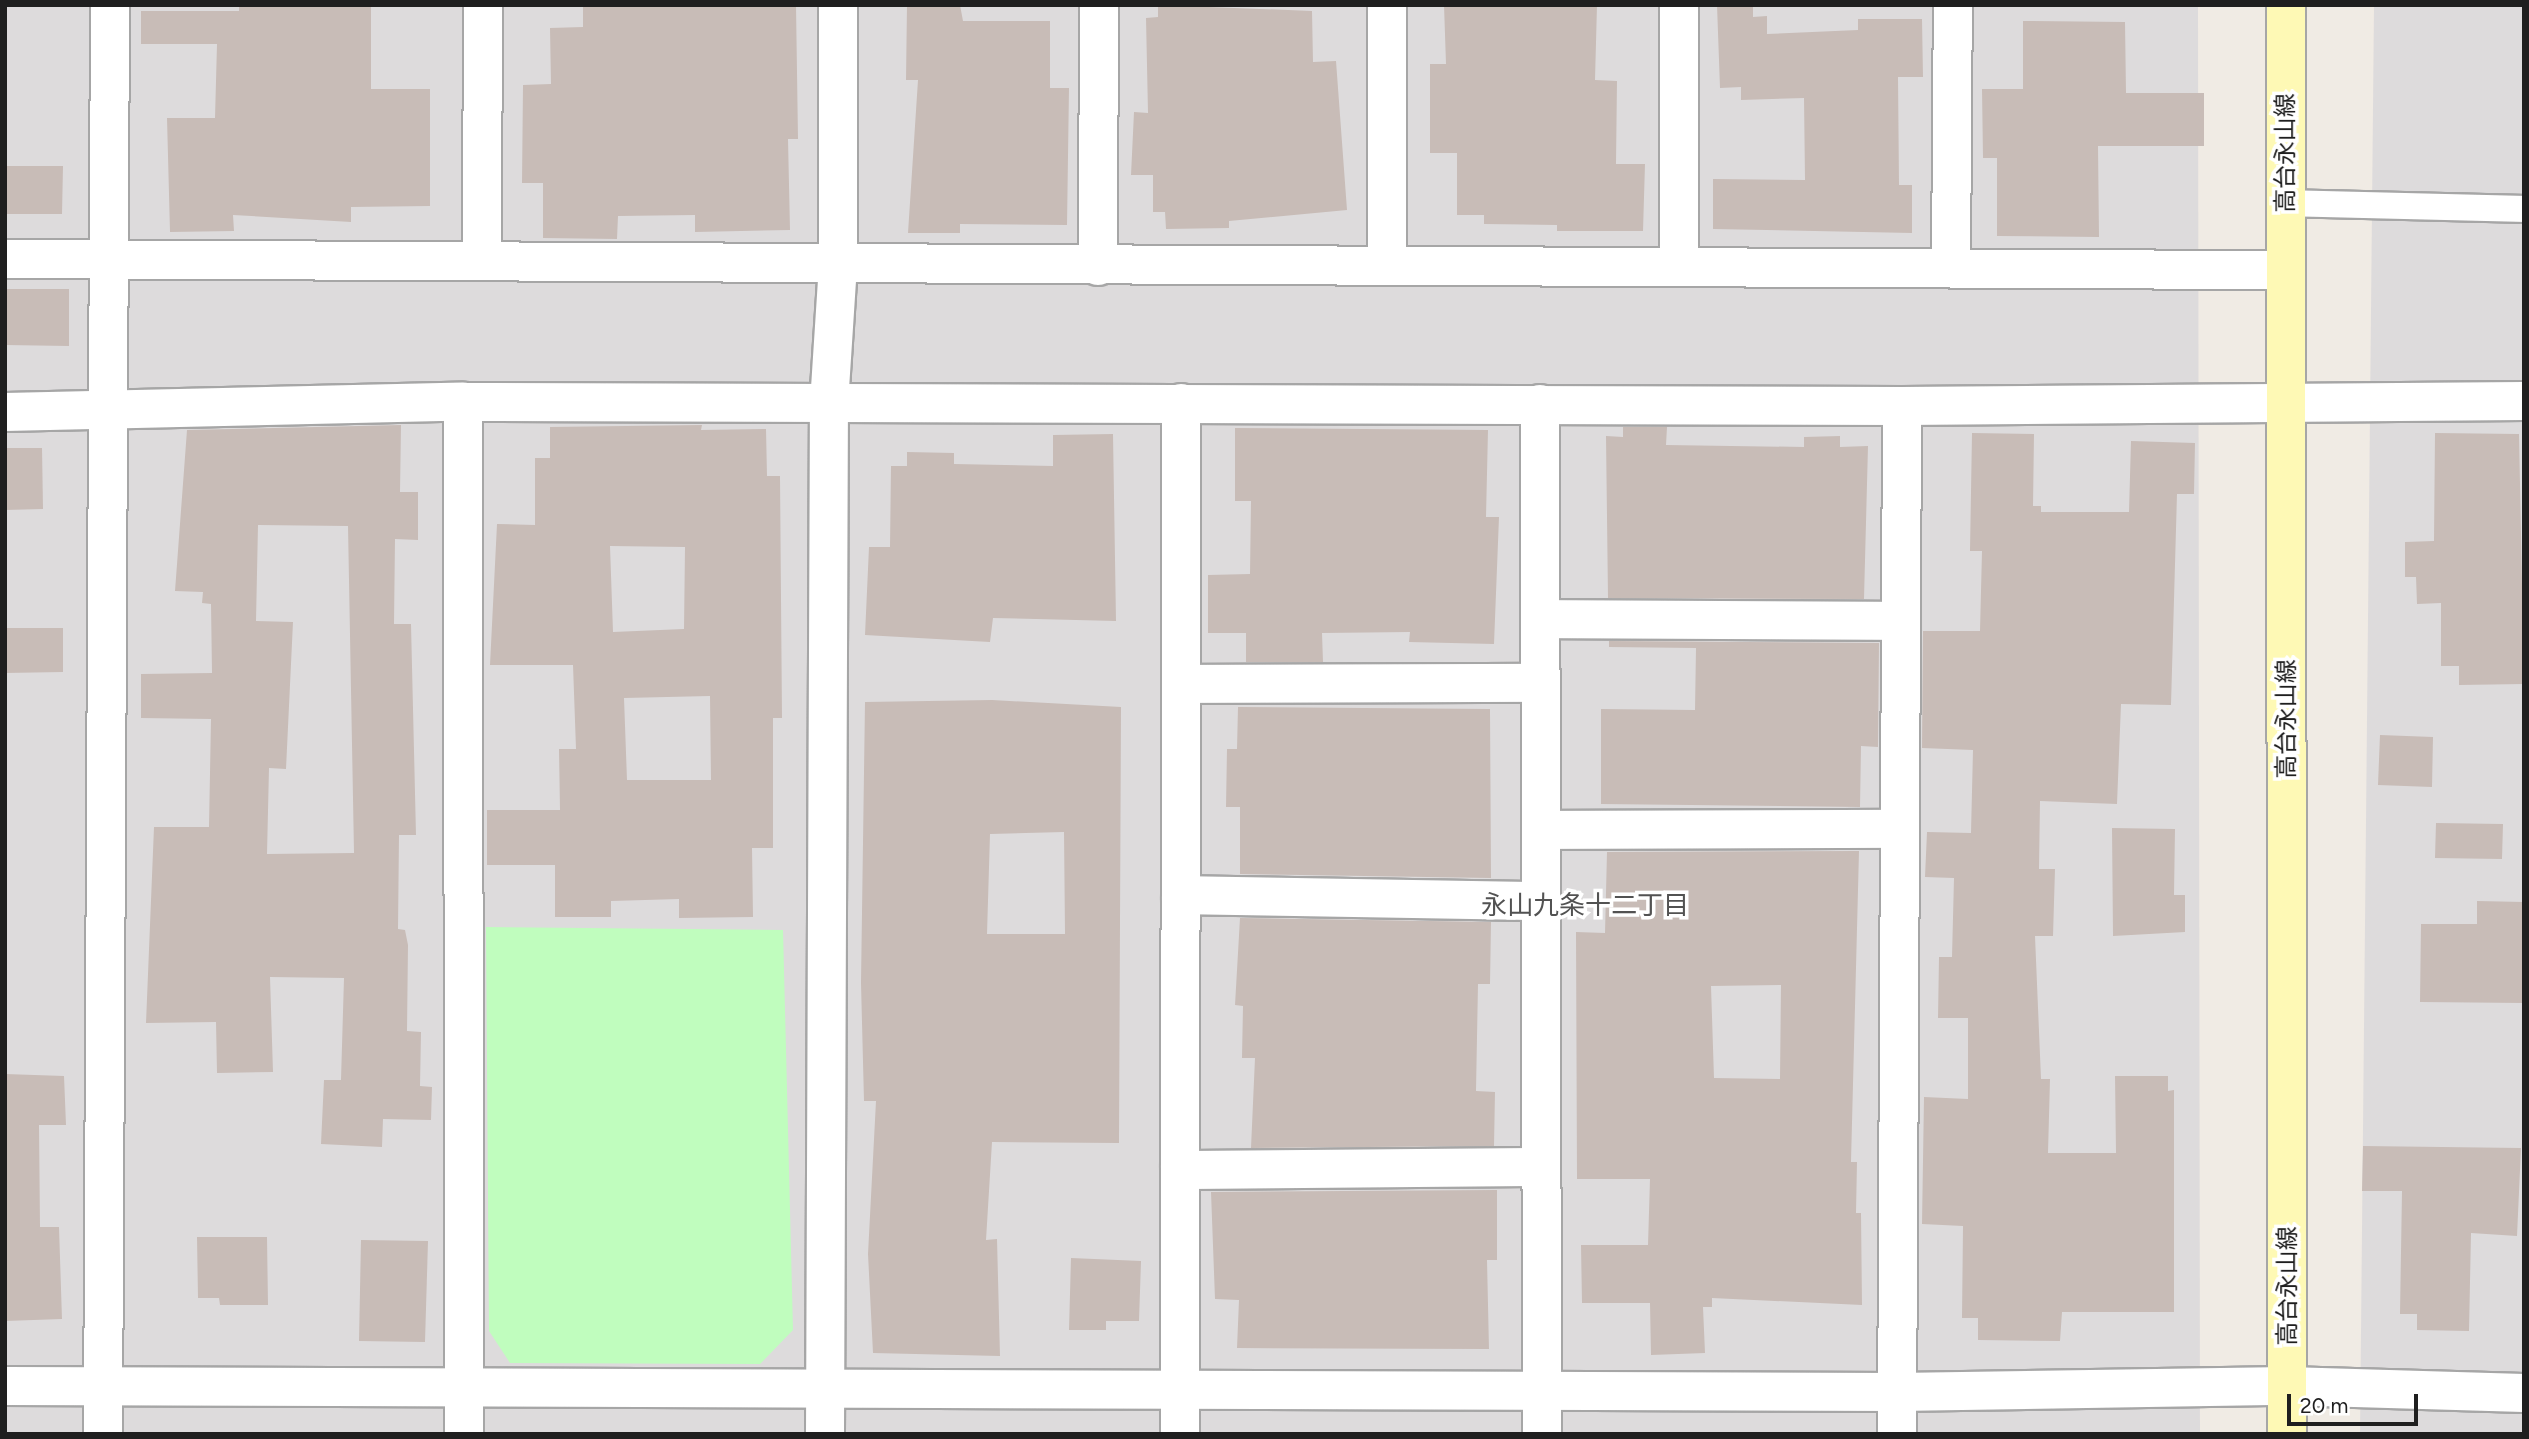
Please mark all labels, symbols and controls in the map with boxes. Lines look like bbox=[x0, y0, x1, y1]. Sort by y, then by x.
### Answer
street label: 高台永山線 bbox=[2271, 93, 2299, 213]
street label: 高台永山線 bbox=[2272, 659, 2300, 779]
district label: 永山九条十二丁目 bbox=[1481, 890, 1689, 922]
street label: 高台永山線 bbox=[2273, 1226, 2301, 1346]
scale bar bbox=[2291, 1380, 2422, 1424]
text: 20 m bbox=[2300, 1393, 2348, 1418]

